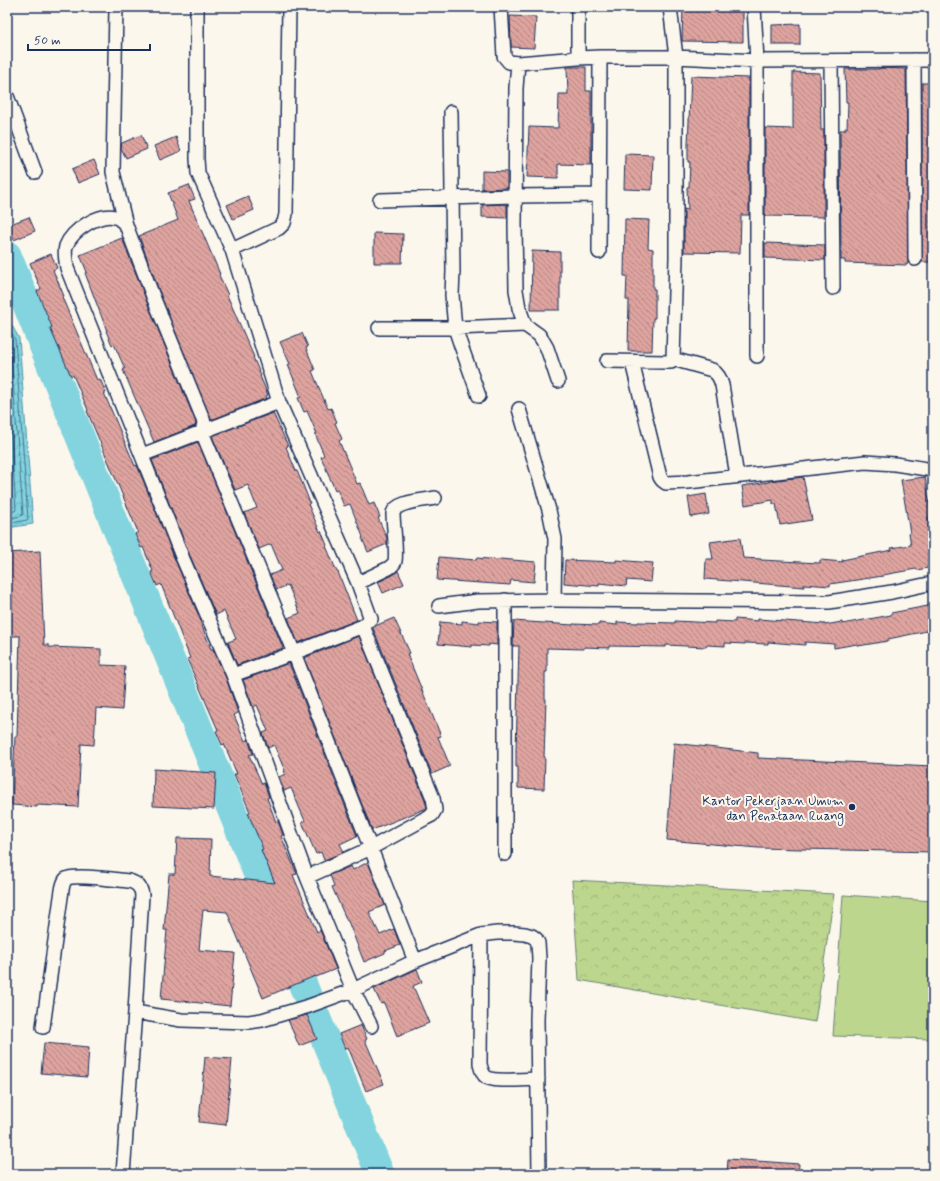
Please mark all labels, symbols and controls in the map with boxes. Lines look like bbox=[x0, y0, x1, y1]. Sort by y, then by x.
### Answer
scale bar bbox=[28, 26, 150, 52]
text: 50 m bbox=[34, 33, 61, 49]
place label: Kantor Pekerjaan Umum dan Penataan Ruang bbox=[702, 793, 844, 826]
marker: Kantor Pekerjaan Umum dan Penataan Ruang bbox=[847, 802, 857, 812]

